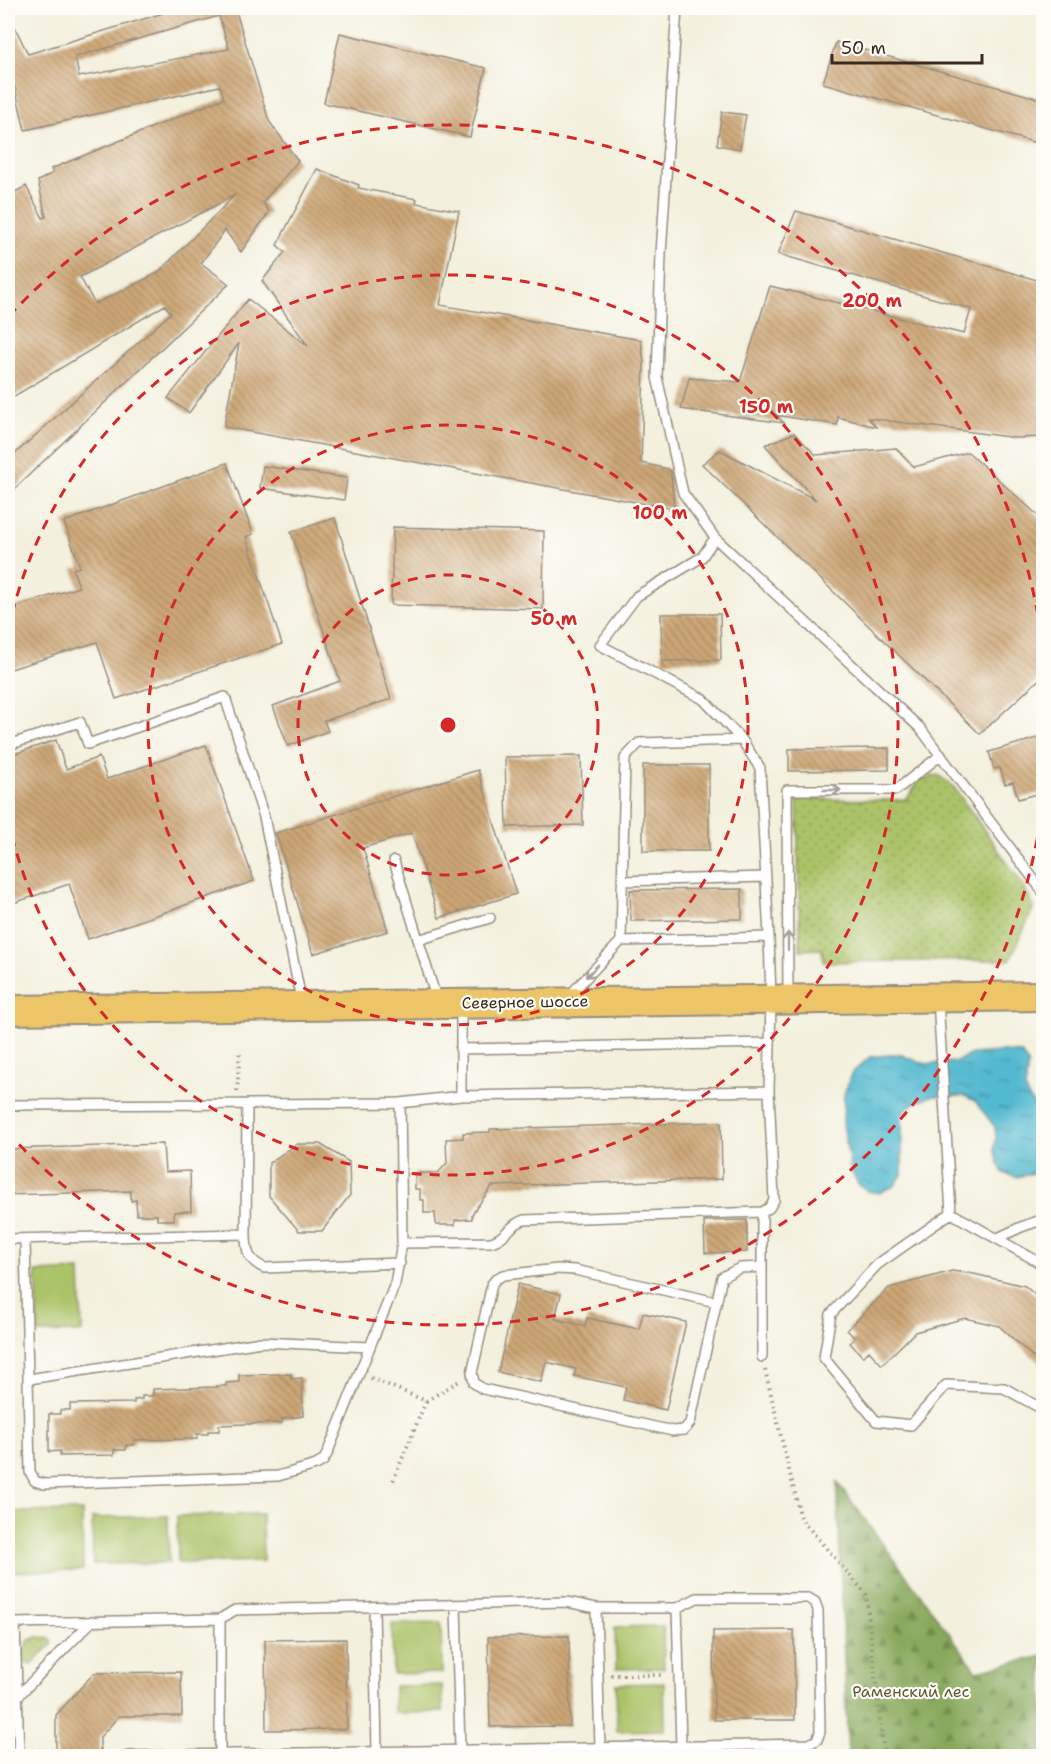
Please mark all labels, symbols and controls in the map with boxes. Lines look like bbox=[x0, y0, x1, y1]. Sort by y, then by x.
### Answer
scale bar bbox=[832, 27, 982, 65]
text: 50 m bbox=[841, 36, 886, 60]
text: 200 m bbox=[842, 289, 903, 313]
text: 150 m bbox=[739, 395, 794, 419]
text: 100 m bbox=[632, 501, 688, 525]
text: 50 m bbox=[531, 607, 578, 631]
centre of rings bbox=[438, 715, 458, 735]
one-way arrow bbox=[821, 784, 841, 796]
one-way arrow bbox=[782, 931, 794, 951]
one-way arrow bbox=[585, 964, 599, 979]
street label: Северное шоссе bbox=[461, 990, 589, 1014]
park label: Раменский лес bbox=[852, 1681, 970, 1702]

